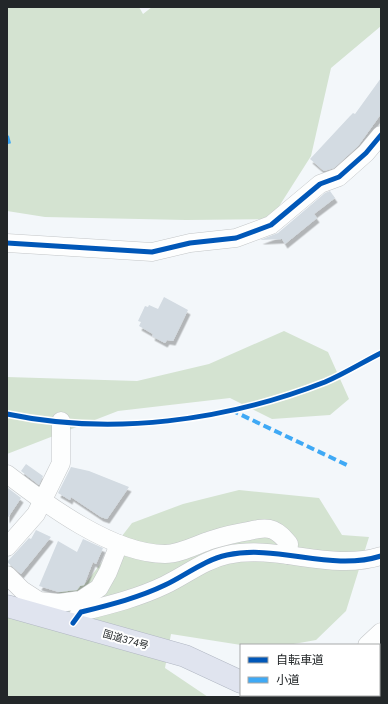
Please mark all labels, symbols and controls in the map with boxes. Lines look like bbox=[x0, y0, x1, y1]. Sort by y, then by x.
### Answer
street label: 国道374号 bbox=[102, 628, 150, 651]
legend bbox=[240, 644, 380, 696]
text: 自転車道 bbox=[276, 653, 324, 667]
text: 小道 bbox=[276, 673, 300, 687]

